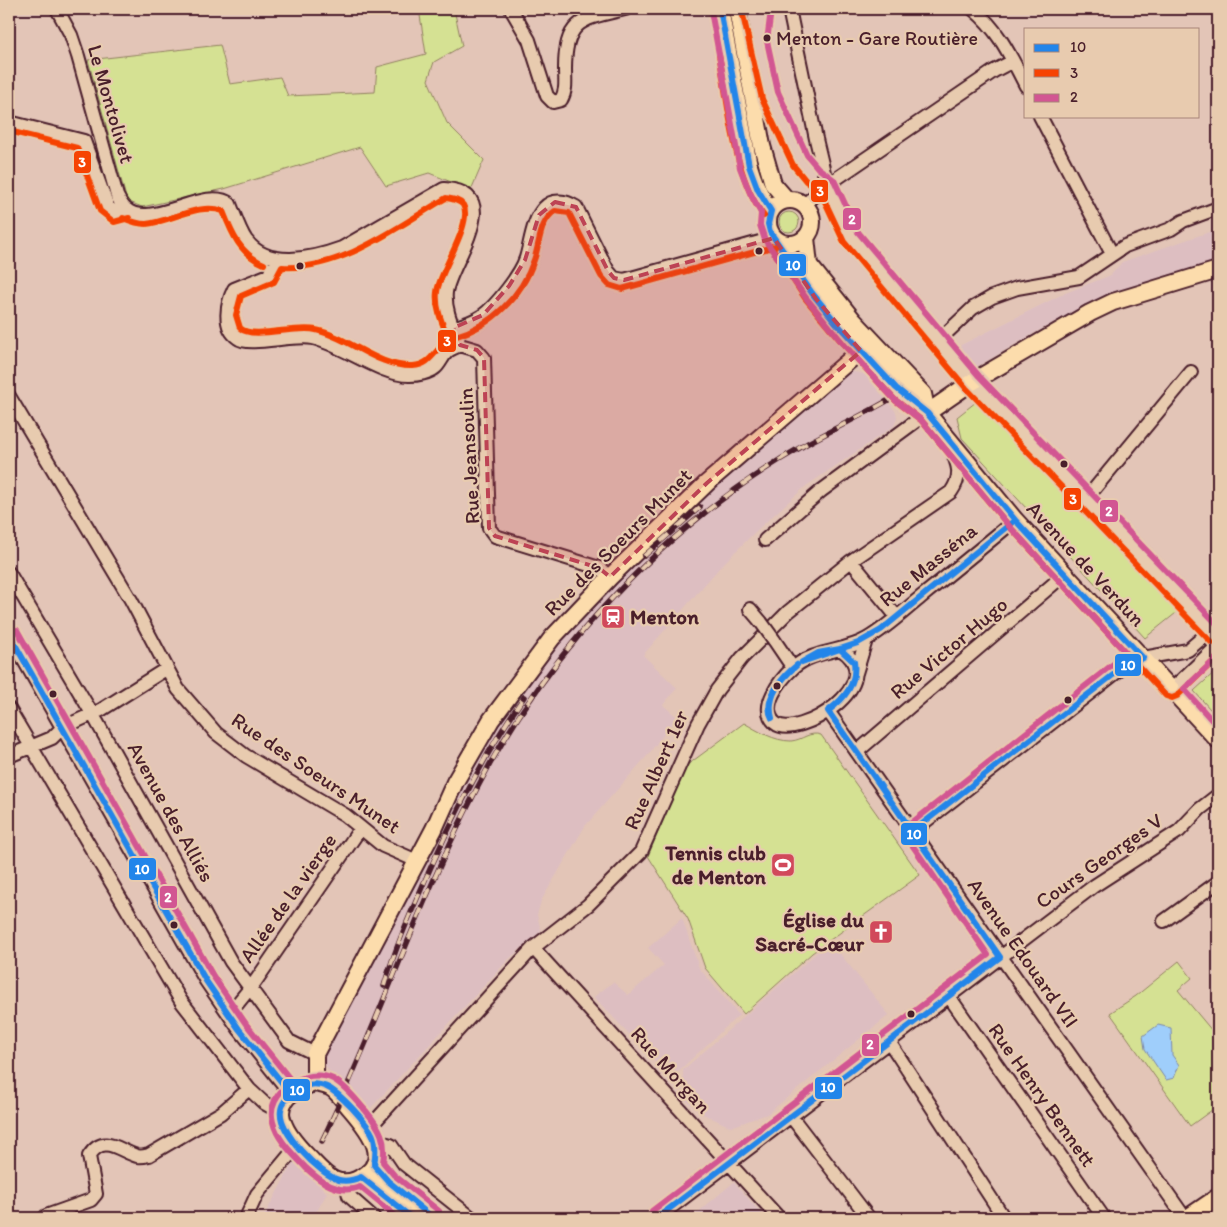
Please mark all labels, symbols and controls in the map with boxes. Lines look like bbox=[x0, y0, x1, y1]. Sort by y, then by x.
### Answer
place label: Menton - Gare Routière bbox=[776, 26, 978, 50]
legend bbox=[1024, 28, 1200, 118]
marker: Menton - Gare Routière bbox=[762, 33, 772, 43]
text: 10 bbox=[1070, 38, 1086, 56]
street label: Le Montolivet bbox=[83, 42, 140, 166]
text: 3 bbox=[1070, 64, 1078, 82]
text: 2 bbox=[1070, 88, 1078, 106]
line badge: 3 bbox=[73, 150, 92, 174]
text: 3 bbox=[78, 154, 86, 171]
line badge: 3 bbox=[810, 179, 829, 203]
text: 3 bbox=[816, 183, 824, 200]
line badge: 2 bbox=[842, 207, 862, 231]
text: 2 bbox=[848, 211, 856, 228]
unlabelled marker bbox=[754, 246, 764, 256]
line badge: 10 bbox=[778, 253, 807, 277]
text: 10 bbox=[785, 257, 801, 274]
unlabelled marker bbox=[295, 261, 305, 271]
line badge: 3 bbox=[437, 329, 457, 353]
text: 3 bbox=[443, 333, 451, 350]
street label: Rue Jeansoulin bbox=[452, 387, 485, 525]
unlabelled marker bbox=[1059, 459, 1069, 469]
street label: Rue des Soeurs Munet bbox=[539, 463, 697, 621]
line badge: 3 bbox=[1063, 487, 1082, 511]
text: 3 bbox=[1069, 491, 1077, 508]
street label: Avenue de Verdun bbox=[1022, 496, 1151, 632]
line badge: 2 bbox=[1099, 499, 1119, 523]
text: 2 bbox=[1105, 503, 1113, 520]
street label: Rue Masséna bbox=[874, 518, 982, 612]
street label: Rue Victor Hugo bbox=[885, 591, 1013, 704]
station icon: Menton bbox=[600, 604, 626, 630]
place label: Menton bbox=[630, 604, 699, 629]
line badge: 10 bbox=[1114, 653, 1142, 677]
text: 10 bbox=[1120, 657, 1136, 674]
unlabelled marker bbox=[772, 681, 782, 691]
unlabelled marker bbox=[48, 689, 58, 699]
unlabelled marker bbox=[1063, 695, 1073, 705]
street label: Rue Albert 1er bbox=[618, 706, 693, 833]
street label: Rue des Soeurs Munet bbox=[227, 707, 406, 839]
street label: Avenue des Alliés bbox=[123, 737, 220, 886]
street label: Cours Georges V bbox=[1031, 807, 1167, 914]
line badge: 10 bbox=[900, 822, 928, 846]
text: 10 bbox=[906, 826, 922, 843]
street label: Allée de la vierge bbox=[234, 828, 341, 967]
place label: Tennis club de Menton bbox=[664, 840, 766, 889]
sports icon: Tennis club de Menton bbox=[770, 852, 796, 878]
line badge: 10 bbox=[128, 857, 157, 881]
text: 10 bbox=[134, 861, 150, 878]
street label: Avenue Edouard VII bbox=[963, 873, 1084, 1032]
line badge: 2 bbox=[159, 885, 178, 909]
text: 2 bbox=[164, 889, 172, 906]
place label: Église du Sacré-Cœur bbox=[755, 907, 865, 956]
church icon: Église du Sacré-Cœur bbox=[868, 919, 894, 945]
unlabelled marker bbox=[169, 920, 179, 930]
unlabelled marker bbox=[906, 1009, 916, 1019]
street label: Rue Henry Bennett bbox=[983, 1018, 1101, 1171]
street label: Rue Morgan bbox=[626, 1021, 717, 1118]
line badge: 2 bbox=[861, 1033, 880, 1057]
text: 2 bbox=[866, 1036, 874, 1053]
line badge: 10 bbox=[814, 1076, 843, 1100]
line badge: 10 bbox=[282, 1078, 311, 1102]
text: 10 bbox=[820, 1079, 836, 1096]
text: 10 bbox=[289, 1082, 305, 1099]

